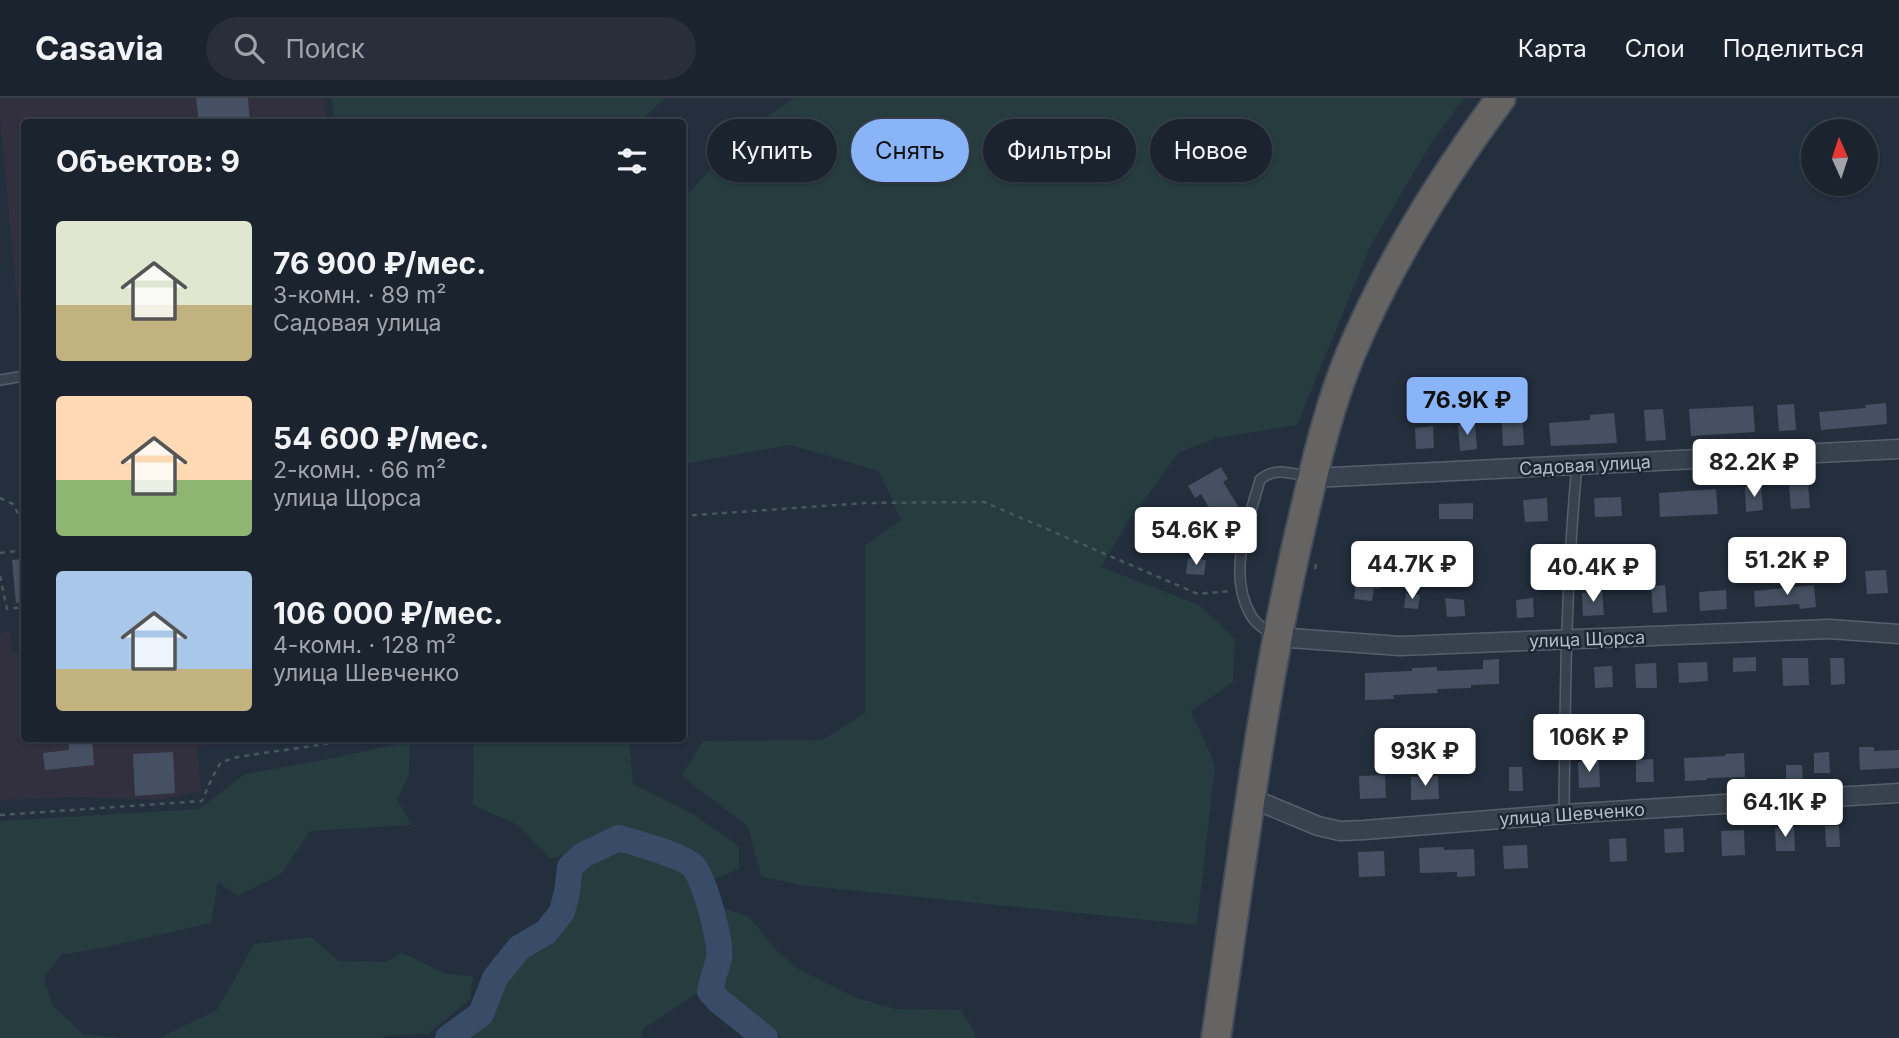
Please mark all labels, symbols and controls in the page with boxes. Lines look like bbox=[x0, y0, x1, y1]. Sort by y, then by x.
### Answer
search box bbox=[206, 17, 696, 80]
text: Casavia bbox=[35, 28, 164, 68]
icon: search bbox=[230, 29, 268, 67]
text: Поиск bbox=[286, 33, 365, 64]
text: Карта bbox=[1518, 34, 1587, 63]
text: Слои bbox=[1625, 34, 1685, 63]
text: Поделиться bbox=[1723, 34, 1864, 63]
chip: Купить bbox=[707, 119, 837, 182]
chip: Снять bbox=[851, 119, 969, 182]
chip: Фильтры bbox=[983, 119, 1136, 182]
chip: Новое bbox=[1150, 119, 1272, 182]
north arrow bbox=[1801, 119, 1878, 196]
map controls bbox=[1801, 119, 1878, 196]
icon: filters bbox=[613, 142, 651, 180]
text: Объектов: 9 bbox=[56, 143, 240, 179]
text: 76 900 ₽/мес. bbox=[273, 245, 486, 281]
icon: home bbox=[112, 249, 196, 333]
text: 3-комн. · 89 m² bbox=[273, 281, 446, 309]
text: Садовая улица bbox=[273, 309, 441, 337]
pin: 76.9K ₽ bbox=[1402, 378, 1532, 437]
text: 76.9K ₽ bbox=[1423, 386, 1511, 414]
text: 54 600 ₽/мес. bbox=[273, 420, 489, 456]
icon: home bbox=[112, 424, 196, 508]
pin: 82.2K ₽ bbox=[1689, 440, 1819, 499]
text: 82.2K ₽ bbox=[1709, 448, 1799, 476]
street label: Садовая улица bbox=[1519, 451, 1651, 479]
text: 2-комн. · 66 m² bbox=[273, 456, 446, 484]
text: улица Щорса bbox=[273, 484, 421, 512]
pin: 54.6K ₽ bbox=[1131, 508, 1261, 567]
text: 54.6K ₽ bbox=[1151, 516, 1241, 544]
pin: 51.2K ₽ bbox=[1722, 538, 1852, 597]
pin: 44.7K ₽ bbox=[1347, 542, 1477, 601]
pin: 40.4K ₽ bbox=[1528, 545, 1658, 604]
text: 51.2K ₽ bbox=[1744, 546, 1830, 574]
text: 44.7K ₽ bbox=[1367, 550, 1457, 578]
text: 40.4K ₽ bbox=[1547, 553, 1639, 581]
text: 106 000 ₽/мес. bbox=[273, 595, 503, 631]
icon: home bbox=[112, 599, 196, 683]
street label: улица Щорса bbox=[1529, 626, 1645, 652]
text: 4-комн. · 128 m² bbox=[273, 631, 456, 659]
text: улица Шевченко bbox=[273, 659, 459, 687]
pin: 106K ₽ bbox=[1532, 714, 1646, 774]
text: 106K ₽ bbox=[1549, 723, 1629, 751]
pin: 93K ₽ bbox=[1376, 728, 1474, 788]
text: 93K ₽ bbox=[1391, 737, 1459, 765]
pin: 64.1K ₽ bbox=[1720, 780, 1850, 839]
text: 64.1K ₽ bbox=[1743, 788, 1827, 816]
street label: улица Шевченко bbox=[1499, 798, 1645, 830]

